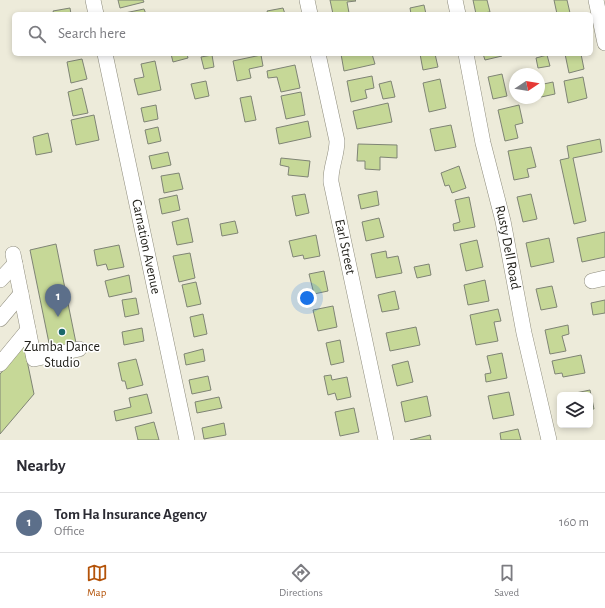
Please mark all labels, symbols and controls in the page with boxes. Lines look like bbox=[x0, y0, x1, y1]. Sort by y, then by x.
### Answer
search box bbox=[12, 12, 593, 56]
icon: search bbox=[26, 23, 48, 45]
text: Search here bbox=[58, 26, 126, 41]
north arrow bbox=[509, 68, 545, 104]
street label: Carnation Avenue bbox=[129, 198, 163, 296]
street label: Rusty Dell Road bbox=[492, 204, 523, 291]
street label: Earl Street bbox=[332, 218, 358, 276]
pin: 1 bbox=[45, 284, 71, 317]
your location bbox=[297, 288, 317, 308]
marker: Zumba Dance Studio bbox=[57, 327, 67, 337]
place label: Zumba Dance Studio bbox=[24, 340, 100, 370]
map controls bbox=[557, 392, 593, 428]
button: layers bbox=[557, 392, 593, 428]
text: Nearby bbox=[16, 457, 66, 474]
text: Tom Ha Insurance Agency bbox=[54, 507, 207, 522]
text: 1 bbox=[27, 516, 31, 529]
text: 160 m bbox=[559, 516, 589, 529]
text: Office bbox=[54, 525, 84, 538]
tab: Map bbox=[86, 562, 108, 599]
tab: Directions bbox=[279, 562, 323, 599]
tab: Saved bbox=[494, 562, 519, 599]

